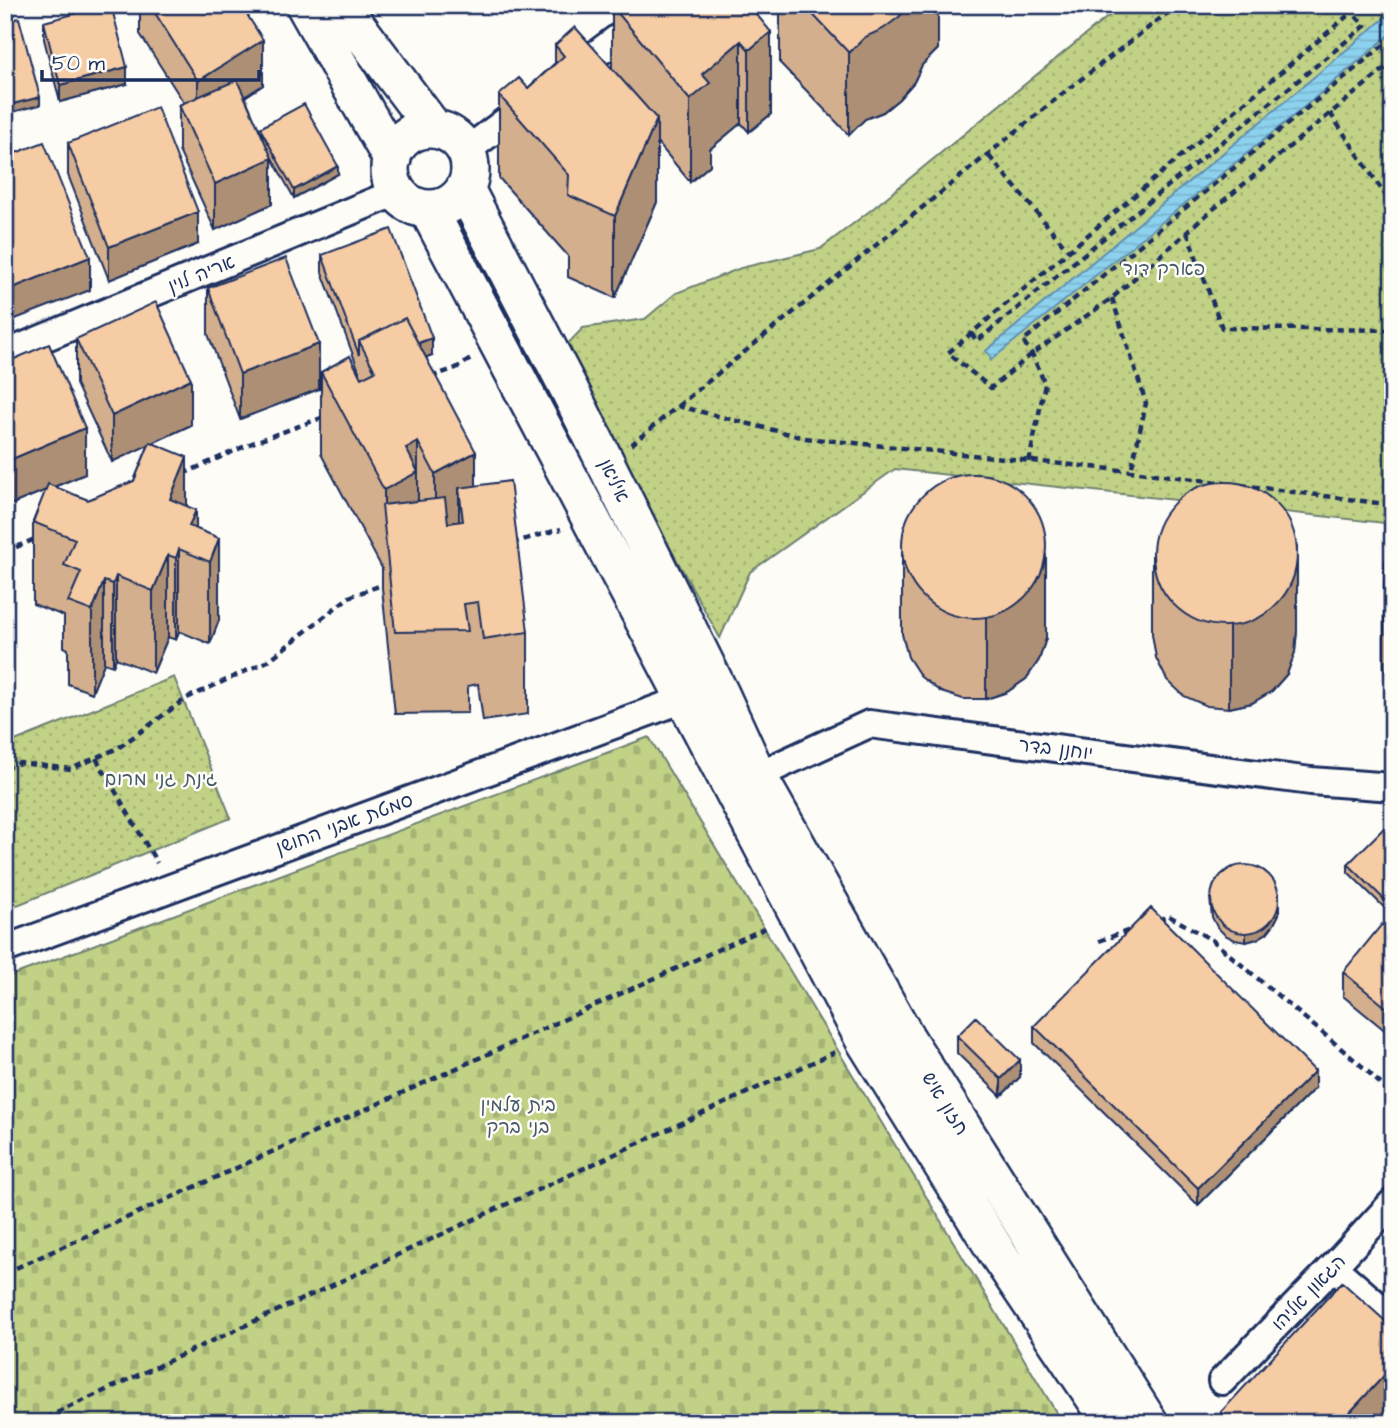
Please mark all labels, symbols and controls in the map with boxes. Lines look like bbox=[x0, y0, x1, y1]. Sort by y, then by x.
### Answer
scale bar bbox=[42, 38, 259, 82]
text: 50 m bbox=[52, 49, 106, 78]
street label: אריה לוין bbox=[164, 249, 239, 300]
park label: פארק דוד bbox=[1123, 256, 1205, 283]
street label: איליאן bbox=[592, 454, 636, 507]
street label: יוחנן בדר bbox=[1017, 732, 1094, 767]
park label: גינת גני מרום bbox=[105, 766, 217, 793]
street label: סמטת אבני החושן bbox=[272, 787, 417, 862]
street label: חזון איש bbox=[915, 1067, 975, 1141]
park label: בית עלמין בני ברק bbox=[480, 1092, 556, 1141]
street label: הגאון אליהו bbox=[1266, 1249, 1352, 1337]

